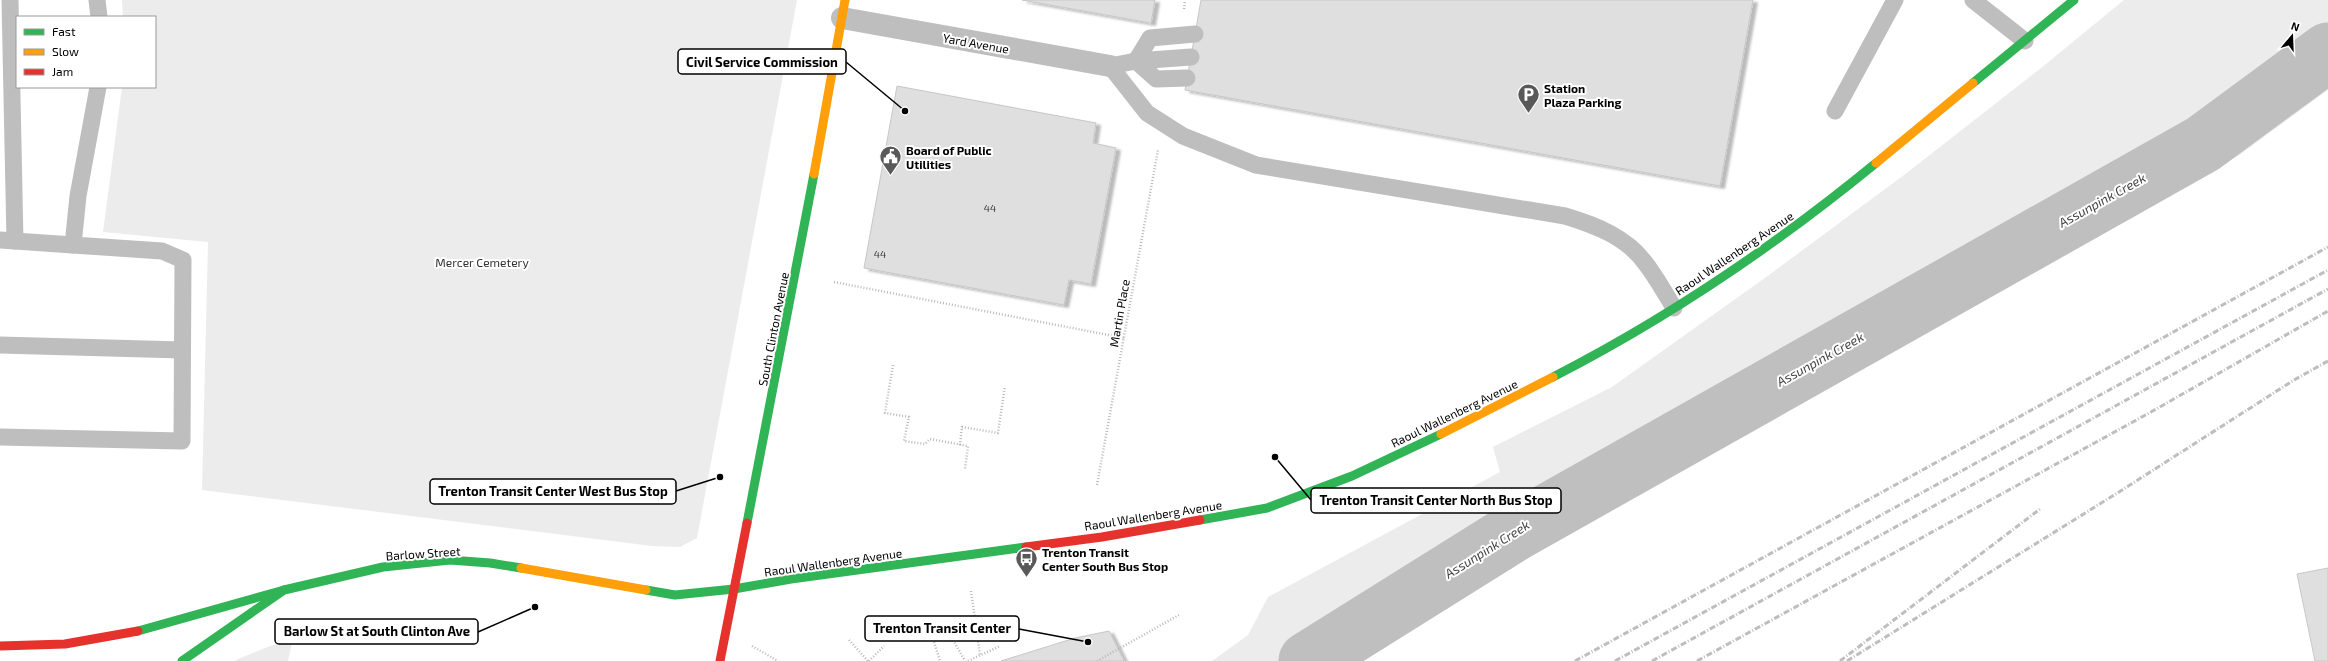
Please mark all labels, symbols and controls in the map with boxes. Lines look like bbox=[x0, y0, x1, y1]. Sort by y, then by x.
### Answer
legend bbox=[16, 16, 156, 88]
north arrow bbox=[2272, 16, 2312, 56]
text: N bbox=[2290, 19, 2301, 34]
text: Fast bbox=[52, 24, 76, 38]
street label: Yard Avenue bbox=[942, 30, 1010, 56]
text: Slow bbox=[52, 44, 79, 58]
callout: Civil Service Commission bbox=[678, 49, 846, 74]
text: Civil Service Commission bbox=[686, 54, 838, 70]
text: Jam bbox=[52, 64, 73, 78]
place label: Station Plaza Parking bbox=[1544, 81, 1621, 109]
parking icon: Station Plaza Parking bbox=[1515, 82, 1541, 115]
place label: Board of Public Utilities bbox=[906, 143, 992, 171]
public building icon: Board of Public Utilities bbox=[878, 144, 904, 177]
water label: Assunpink Creek bbox=[2055, 169, 2149, 231]
house number: 44 bbox=[984, 202, 996, 214]
street label: Raoul Wallenberg Avenue bbox=[1672, 208, 1796, 298]
house number: 44 bbox=[874, 248, 886, 260]
park label: Mercer Cemetery bbox=[435, 255, 529, 269]
street label: South Clinton Avenue bbox=[755, 271, 791, 387]
street label: Martin Place bbox=[1106, 278, 1132, 348]
water label: Assunpink Creek bbox=[1773, 328, 1867, 390]
street label: Raoul Wallenberg Avenue bbox=[1388, 376, 1520, 450]
callout: Trenton Transit Center West Bus Stop bbox=[430, 479, 676, 504]
text: Trenton Transit Center West Bus Stop bbox=[438, 483, 668, 499]
callout: Trenton Transit Center North Bus Stop bbox=[1311, 488, 1561, 513]
text: Trenton Transit Center North Bus Stop bbox=[1319, 492, 1553, 508]
street label: Raoul Wallenberg Avenue bbox=[1083, 497, 1223, 533]
water label: Assunpink Creek bbox=[1441, 516, 1533, 582]
street label: Barlow Street bbox=[385, 543, 461, 563]
street label: Raoul Wallenberg Avenue bbox=[763, 545, 903, 579]
place label: Trenton Transit Center South Bus Stop bbox=[1042, 545, 1168, 573]
bus stop icon: Trenton Transit Center South Bus Stop bbox=[1013, 546, 1039, 579]
callout: Trenton Transit Center bbox=[865, 616, 1019, 641]
callout: Barlow St at South Clinton Ave bbox=[275, 619, 478, 644]
text: Trenton Transit Center bbox=[873, 620, 1011, 636]
text: Barlow St at South Clinton Ave bbox=[284, 623, 470, 639]

